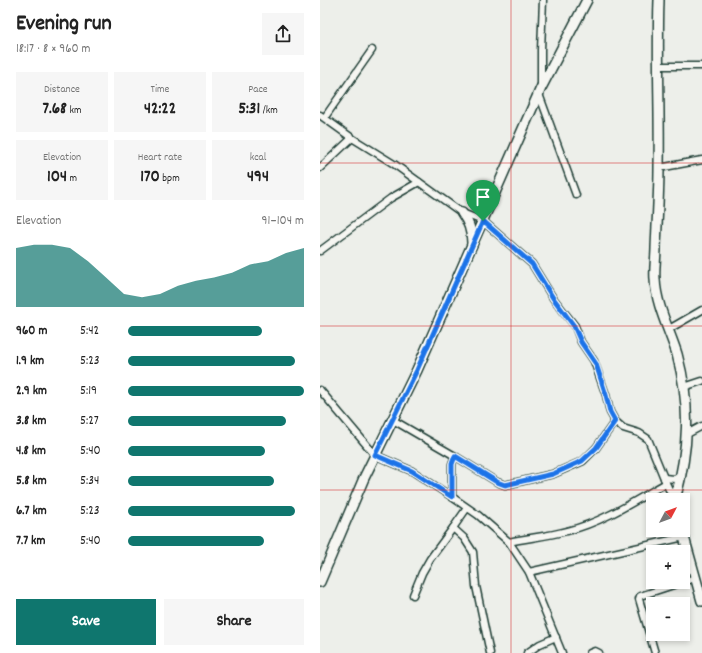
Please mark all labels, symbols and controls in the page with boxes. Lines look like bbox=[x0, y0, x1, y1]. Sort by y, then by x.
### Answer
text: Evening run bbox=[16, 9, 112, 40]
button: share bbox=[262, 13, 304, 55]
text: 18:17 · 8 × 960 m bbox=[16, 40, 91, 59]
text: Distance bbox=[44, 82, 80, 98]
text: Time bbox=[151, 82, 169, 98]
text: Pace bbox=[248, 82, 268, 98]
text: 7.68 bbox=[42, 98, 67, 122]
text: 42:22 bbox=[144, 98, 176, 122]
text: 5:31 bbox=[238, 98, 260, 122]
text: km bbox=[67, 103, 82, 119]
text: /km bbox=[260, 103, 278, 119]
text: Elevation bbox=[43, 150, 81, 166]
text: Heart rate bbox=[138, 150, 182, 166]
text: kcal bbox=[250, 150, 266, 166]
text: 104 bbox=[47, 166, 67, 190]
text: 170 bbox=[140, 166, 160, 190]
text: 494 bbox=[247, 166, 269, 190]
text: m bbox=[67, 171, 77, 187]
text: bpm bbox=[160, 171, 180, 187]
pin bbox=[466, 180, 500, 221]
icon: arrive bbox=[472, 186, 494, 208]
text: Elevation bbox=[16, 212, 61, 231]
text: 91–104 m bbox=[262, 212, 304, 231]
text: 960 m bbox=[16, 322, 47, 341]
text: 5:42 bbox=[80, 322, 99, 341]
text: 1.9 km bbox=[16, 352, 44, 371]
text: 5:23 bbox=[80, 352, 100, 371]
text: 2.9 km bbox=[16, 382, 47, 401]
text: 5:19 bbox=[80, 382, 97, 401]
text: 3.8 km bbox=[16, 412, 46, 431]
text: 5:27 bbox=[80, 412, 99, 431]
text: 4.8 km bbox=[16, 442, 46, 461]
text: 5:40 bbox=[80, 442, 101, 461]
text: 5.8 km bbox=[16, 472, 47, 491]
text: 5:34 bbox=[80, 472, 99, 491]
north arrow bbox=[646, 493, 690, 537]
map controls bbox=[646, 493, 690, 641]
text: 6.7 km bbox=[16, 502, 47, 521]
text: 5:23 bbox=[80, 502, 100, 521]
text: 7.7 km bbox=[16, 532, 45, 551]
text: 5:40 bbox=[80, 532, 101, 551]
button: + bbox=[646, 545, 690, 589]
button: − bbox=[646, 597, 690, 641]
button: Save bbox=[16, 599, 156, 645]
button: Share bbox=[164, 599, 304, 645]

